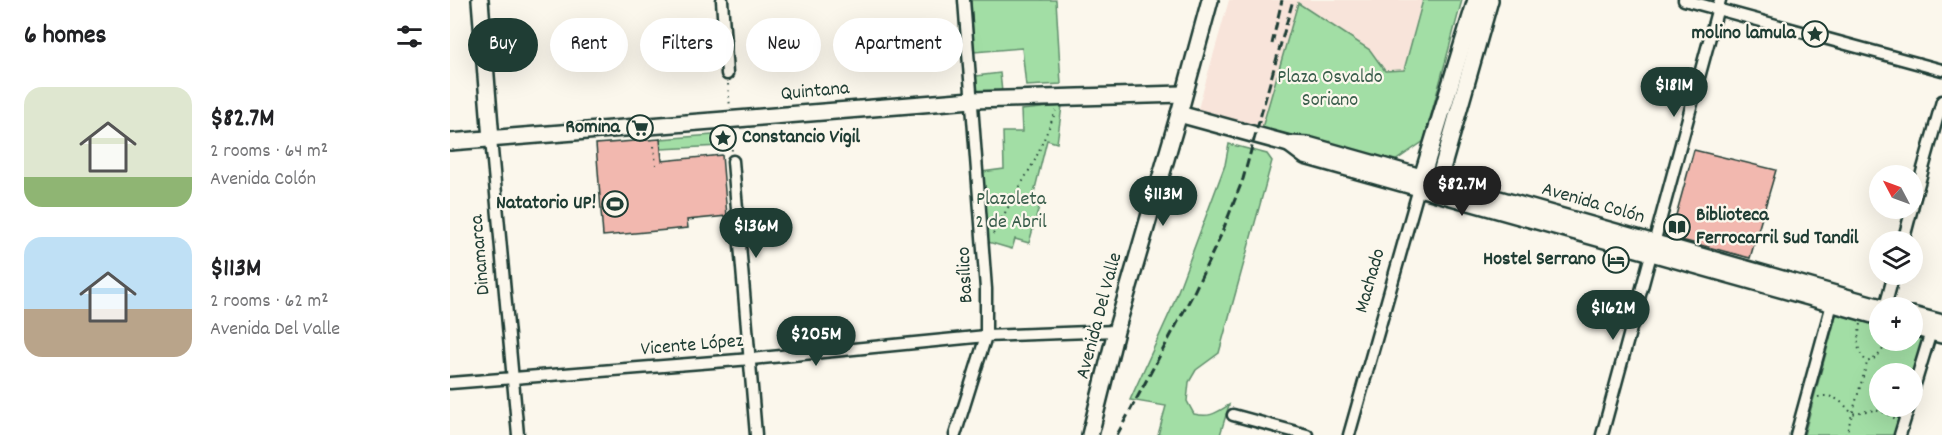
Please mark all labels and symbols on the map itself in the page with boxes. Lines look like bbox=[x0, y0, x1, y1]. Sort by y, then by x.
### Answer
place icon: molino lamula bbox=[1800, 19, 1830, 49]
place label: molino lamula bbox=[1692, 20, 1797, 48]
park label: Plaza Osvaldo Soriano bbox=[1277, 64, 1383, 115]
pin: $181M bbox=[1632, 67, 1716, 118]
street label: Quintana bbox=[780, 75, 851, 109]
supermarket icon: Romina bbox=[625, 113, 655, 143]
place label: Romina bbox=[565, 114, 621, 142]
place icon: Constancio Vigil bbox=[708, 123, 738, 153]
place label: Constancio Vigil bbox=[742, 124, 860, 152]
north arrow bbox=[1869, 165, 1923, 219]
pin: $82.7M bbox=[1413, 166, 1511, 217]
pin: $113M bbox=[1121, 176, 1205, 227]
street label: Avenida Colón bbox=[1538, 176, 1648, 232]
park label: Plazoleta 2 de Abril bbox=[975, 186, 1047, 237]
sports icon: Natatorio UP! bbox=[600, 189, 630, 219]
place label: Natatorio UP! bbox=[496, 190, 596, 218]
place label: Biblioteca Ferrocarril Sud Tandil bbox=[1696, 202, 1859, 253]
pin: $136M bbox=[714, 208, 798, 259]
library icon: Biblioteca Ferrocarril Sud Tandil bbox=[1662, 212, 1692, 242]
street label: Dinamarca bbox=[463, 213, 498, 296]
street label: Machado bbox=[1348, 245, 1394, 317]
hotel icon: Hostel Serrano bbox=[1601, 245, 1631, 275]
street label: Basílico bbox=[951, 246, 981, 304]
place label: Hostel Serrano bbox=[1483, 246, 1596, 274]
street label: Avenida Del Valle bbox=[1070, 249, 1130, 382]
pin: $162M bbox=[1571, 290, 1655, 341]
pin: $205M bbox=[774, 316, 858, 367]
street label: Vicente López bbox=[640, 328, 745, 364]

